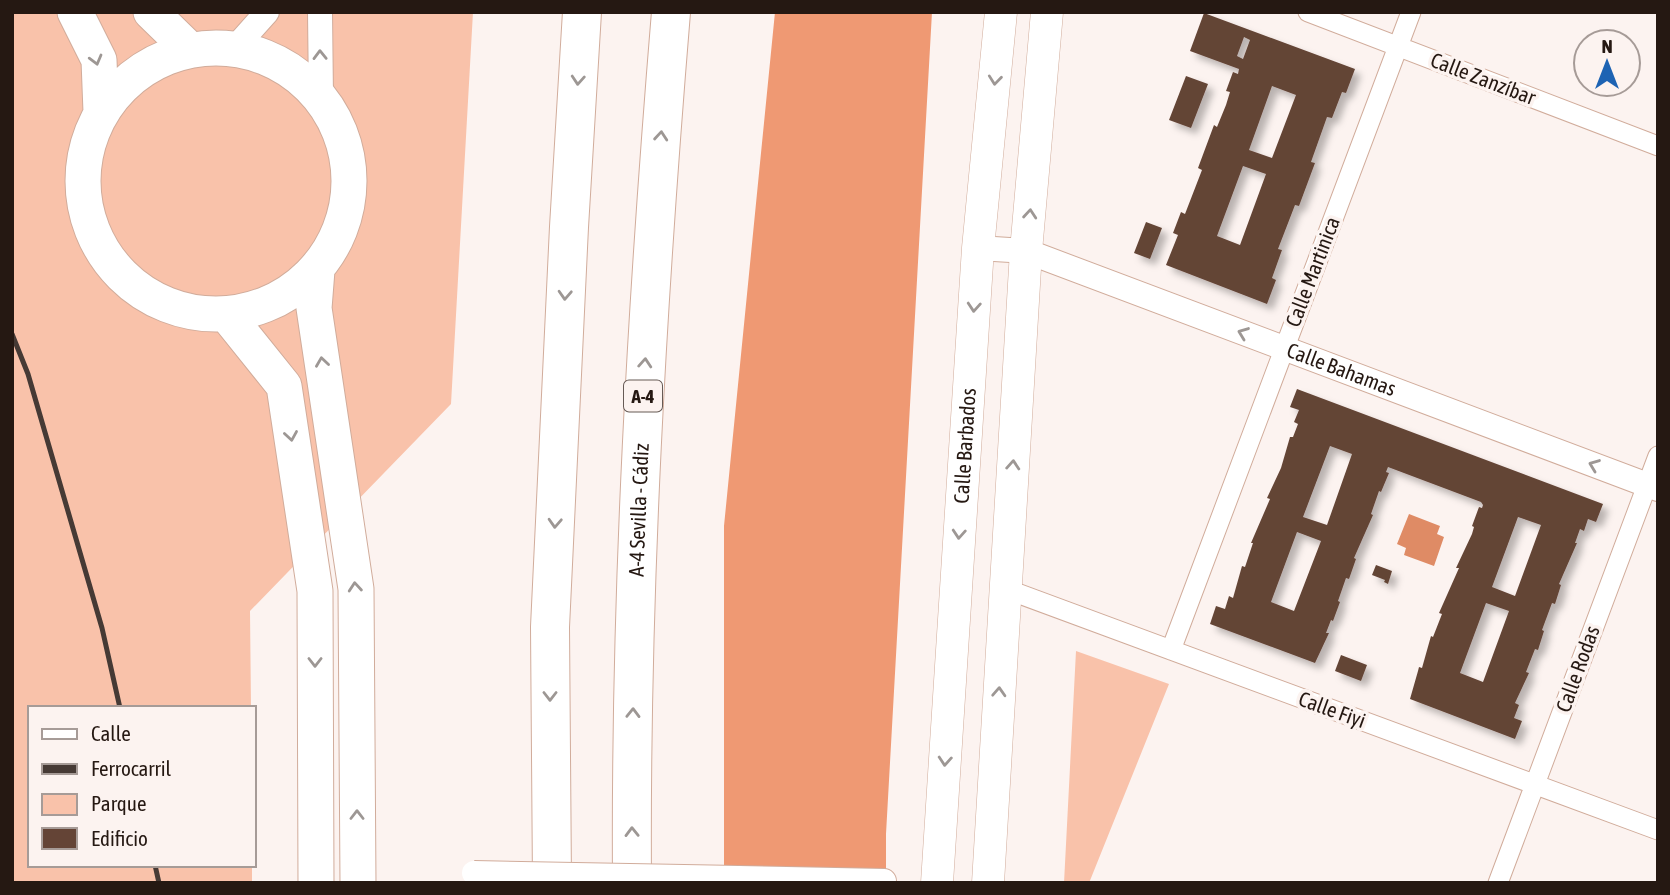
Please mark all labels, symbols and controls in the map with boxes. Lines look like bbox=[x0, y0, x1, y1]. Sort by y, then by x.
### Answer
north arrow bbox=[1572, 28, 1642, 98]
text: N bbox=[1601, 35, 1613, 57]
street label: Calle Zanzíbar bbox=[1428, 47, 1540, 109]
one-way arrow bbox=[313, 49, 328, 60]
one-way arrow bbox=[88, 54, 102, 66]
one-way arrow bbox=[987, 74, 1002, 86]
one-way arrow bbox=[570, 75, 585, 86]
one-way arrow bbox=[653, 130, 668, 141]
one-way arrow bbox=[1022, 208, 1037, 220]
street label: Calle Martinica bbox=[1280, 213, 1344, 330]
one-way arrow bbox=[558, 290, 573, 301]
one-way arrow bbox=[967, 301, 982, 312]
one-way arrow bbox=[1238, 328, 1250, 342]
street label: Calle Bahamas bbox=[1284, 337, 1399, 400]
one-way arrow bbox=[315, 356, 330, 368]
one-way arrow bbox=[638, 357, 653, 368]
road number: A-4 bbox=[624, 380, 662, 412]
street label: Calle Barbados bbox=[949, 387, 980, 504]
one-way arrow bbox=[284, 430, 299, 442]
street label: A-4 Sevilla - Cádiz bbox=[623, 442, 653, 577]
one-way arrow bbox=[1005, 459, 1020, 470]
one-way arrow bbox=[1588, 459, 1600, 473]
one-way arrow bbox=[547, 517, 562, 528]
one-way arrow bbox=[952, 529, 967, 540]
one-way arrow bbox=[348, 581, 363, 592]
street label: Calle Rodas bbox=[1550, 622, 1604, 715]
one-way arrow bbox=[307, 657, 323, 667]
street label: Calle Fiyi bbox=[1296, 686, 1369, 732]
one-way arrow bbox=[992, 687, 1007, 698]
one-way arrow bbox=[542, 691, 558, 701]
legend bbox=[28, 706, 256, 867]
one-way arrow bbox=[626, 707, 641, 718]
text: Calle bbox=[91, 721, 131, 745]
text: Ferrocarril bbox=[91, 756, 172, 780]
one-way arrow bbox=[938, 756, 953, 767]
text: Parque bbox=[91, 791, 146, 815]
one-way arrow bbox=[350, 809, 365, 820]
text: Edificio bbox=[91, 826, 148, 850]
one-way arrow bbox=[624, 826, 640, 837]

